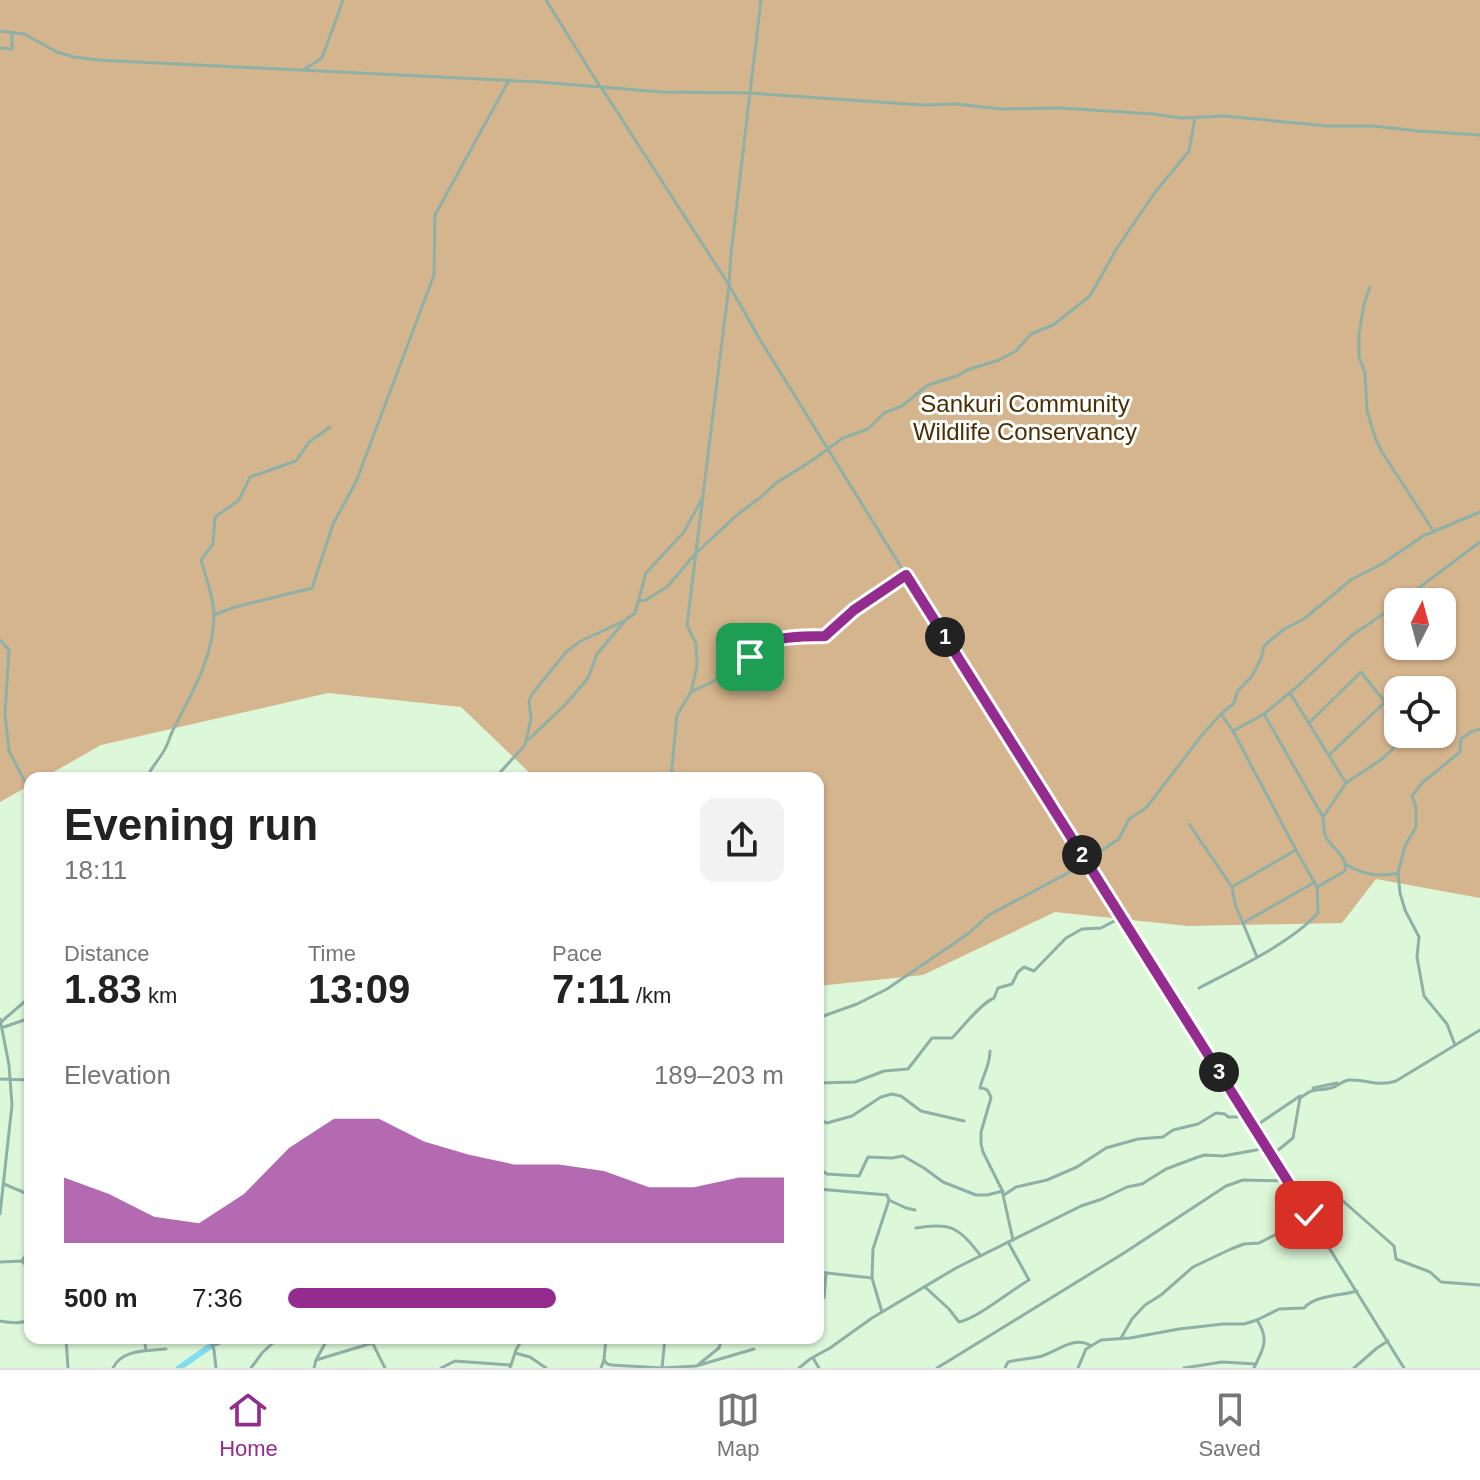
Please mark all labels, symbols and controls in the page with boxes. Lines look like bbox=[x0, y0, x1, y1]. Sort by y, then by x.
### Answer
park label: Sankuri Community Wildlife Conservancy bbox=[913, 390, 1137, 445]
north arrow bbox=[1384, 588, 1456, 660]
map controls bbox=[1384, 588, 1456, 748]
pin: 1 bbox=[925, 617, 965, 657]
pin bbox=[716, 623, 784, 691]
text: 1 bbox=[939, 624, 951, 649]
icon: arrive bbox=[728, 635, 772, 679]
button: locate bbox=[1384, 676, 1456, 748]
button: share bbox=[700, 798, 784, 882]
text: Evening run bbox=[64, 800, 318, 849]
pin: 2 bbox=[1062, 835, 1102, 875]
text: 2 bbox=[1076, 842, 1088, 867]
text: 18:11 bbox=[64, 855, 127, 885]
text: Distance bbox=[64, 941, 150, 966]
text: Time bbox=[308, 941, 356, 966]
text: Pace bbox=[552, 941, 602, 966]
text: 1.83 bbox=[64, 967, 142, 1011]
text: 13:09 bbox=[308, 967, 410, 1011]
text: 7:11 bbox=[552, 967, 630, 1011]
text: km bbox=[142, 983, 177, 1008]
text: /km bbox=[630, 983, 671, 1008]
pin: 3 bbox=[1199, 1052, 1239, 1092]
text: 3 bbox=[1213, 1059, 1225, 1084]
text: Elevation bbox=[64, 1060, 171, 1090]
text: 189–203 m bbox=[654, 1060, 784, 1090]
pin bbox=[1275, 1181, 1343, 1249]
icon: check bbox=[1287, 1193, 1331, 1237]
text: 500 m bbox=[64, 1283, 138, 1313]
text: 7:36 bbox=[192, 1283, 243, 1313]
tab: Home bbox=[219, 1388, 278, 1462]
tab: Map bbox=[716, 1388, 760, 1462]
tab: Saved bbox=[1198, 1388, 1261, 1462]

